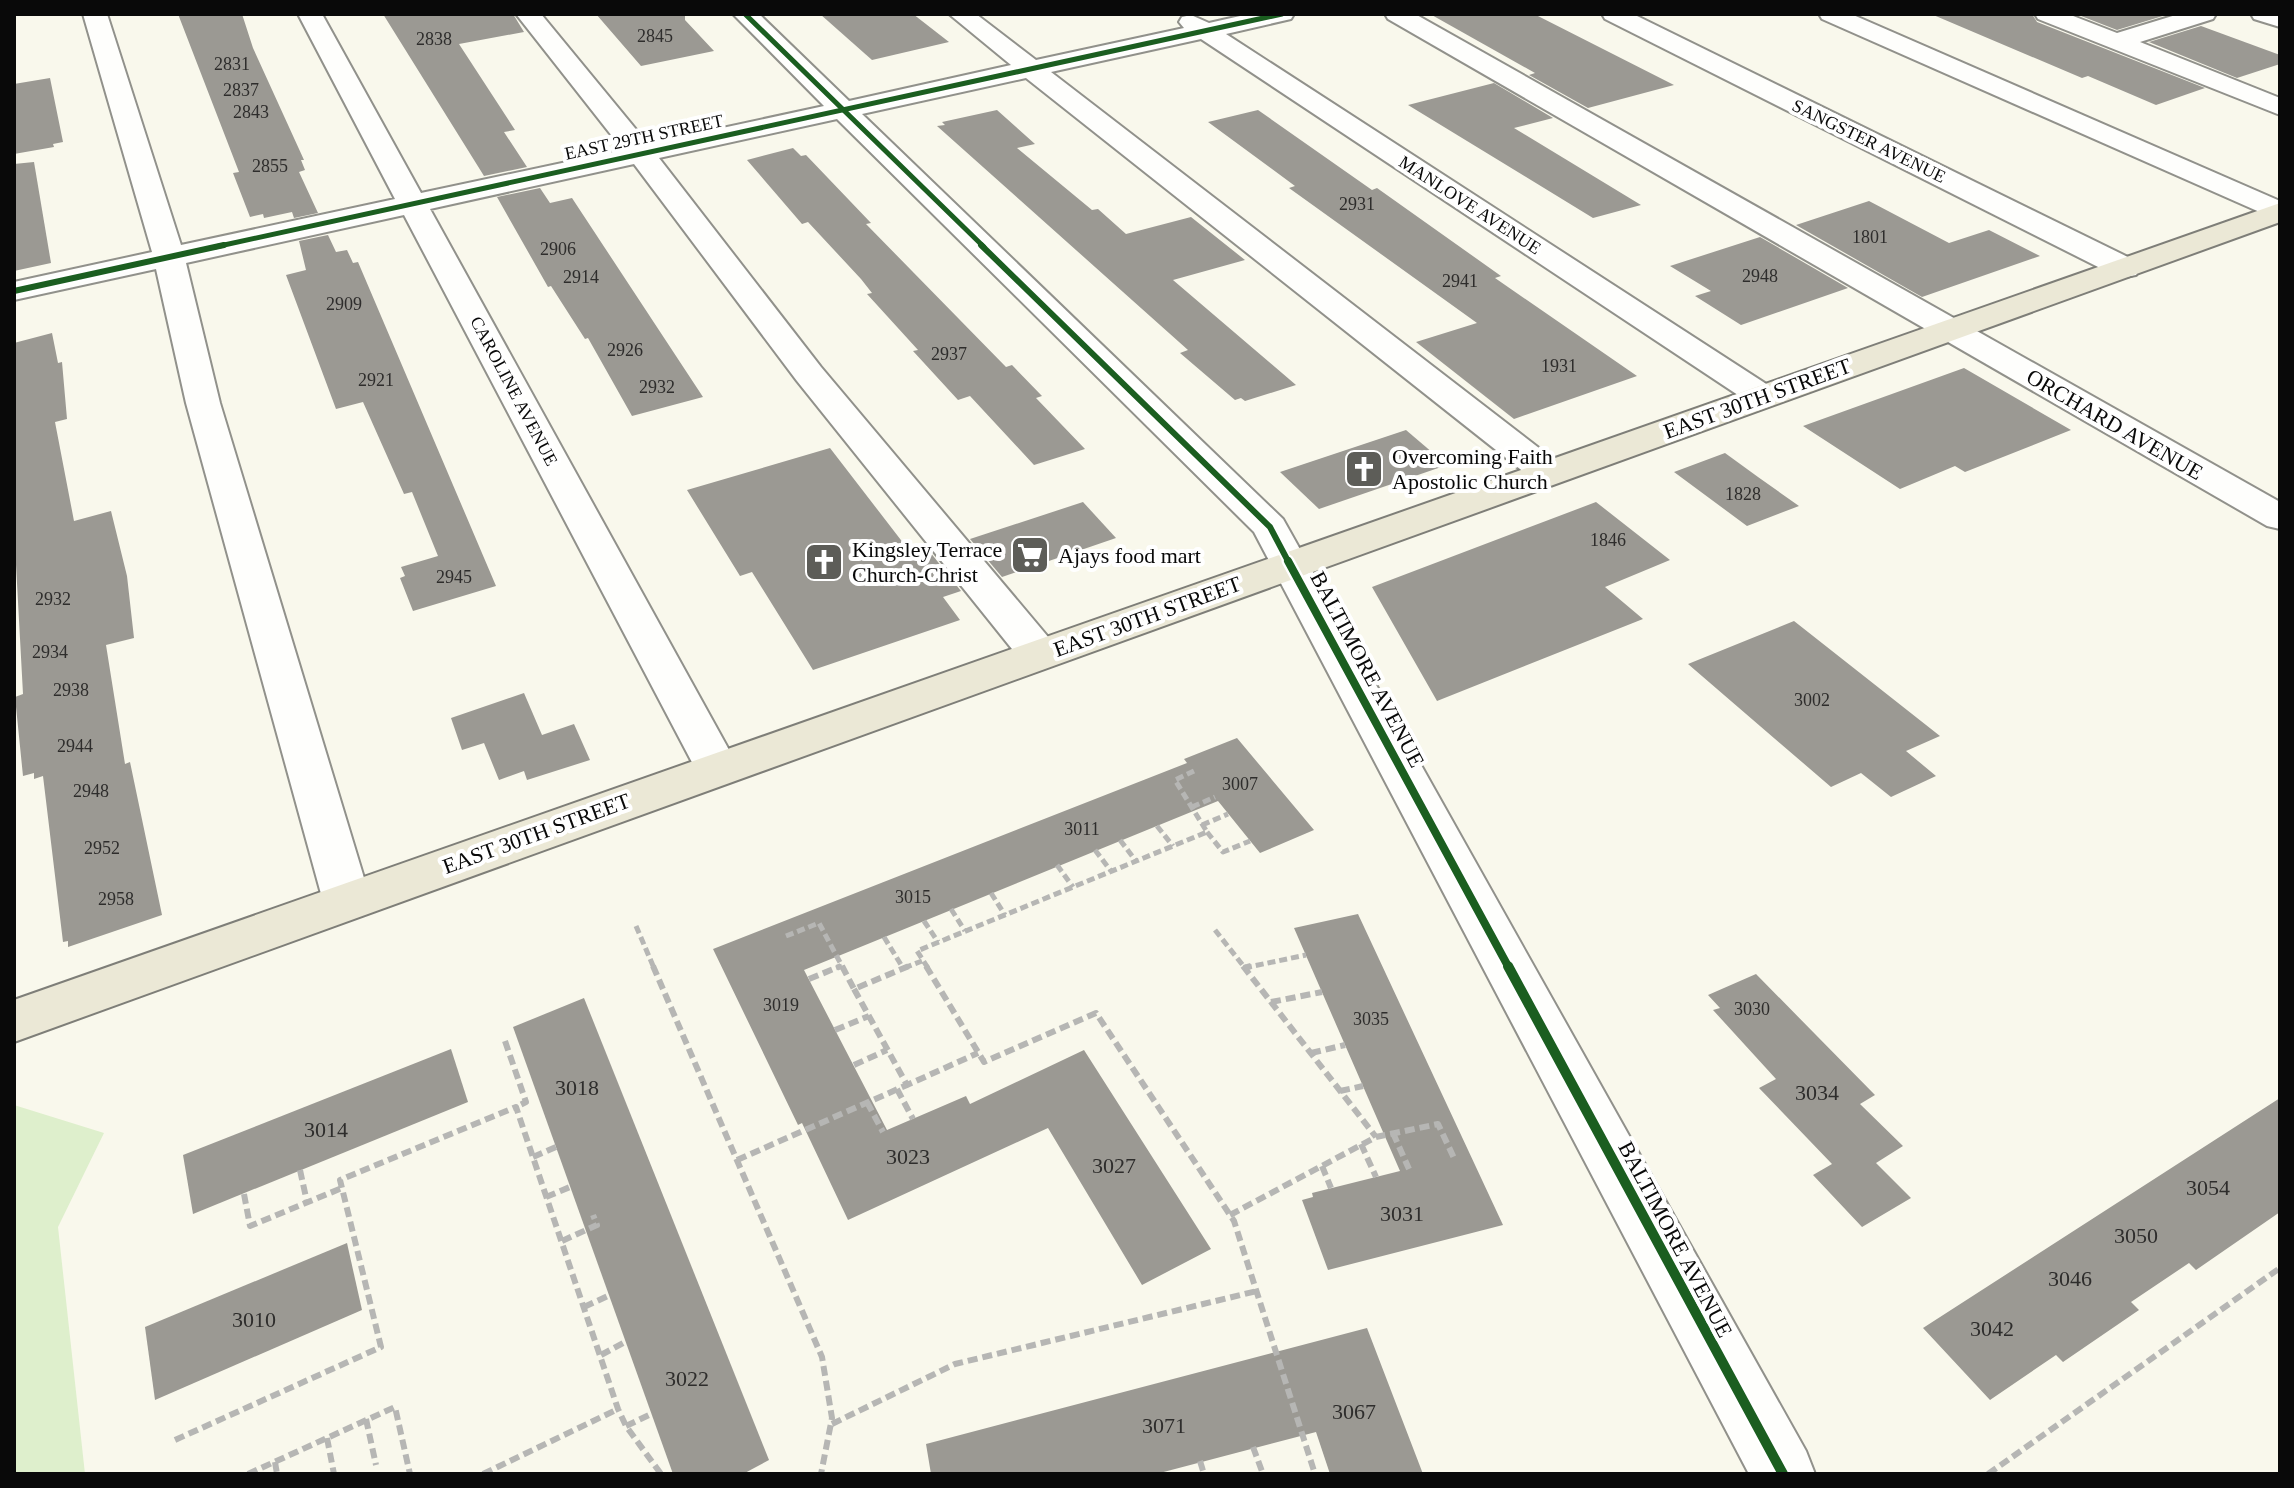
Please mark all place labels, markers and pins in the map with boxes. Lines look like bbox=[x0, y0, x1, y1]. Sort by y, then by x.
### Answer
place label: Overcoming Faith Apostolic Church bbox=[1392, 444, 1553, 494]
church icon: Overcoming Faith Apostolic Church bbox=[1343, 448, 1385, 490]
supermarket icon: Ajays food mart bbox=[1009, 534, 1051, 576]
place label: Kingsley Terrace Church-Christ bbox=[852, 537, 1002, 587]
church icon: Kingsley Terrace Church-Christ bbox=[803, 541, 845, 583]
place label: Ajays food mart bbox=[1058, 543, 1201, 568]

